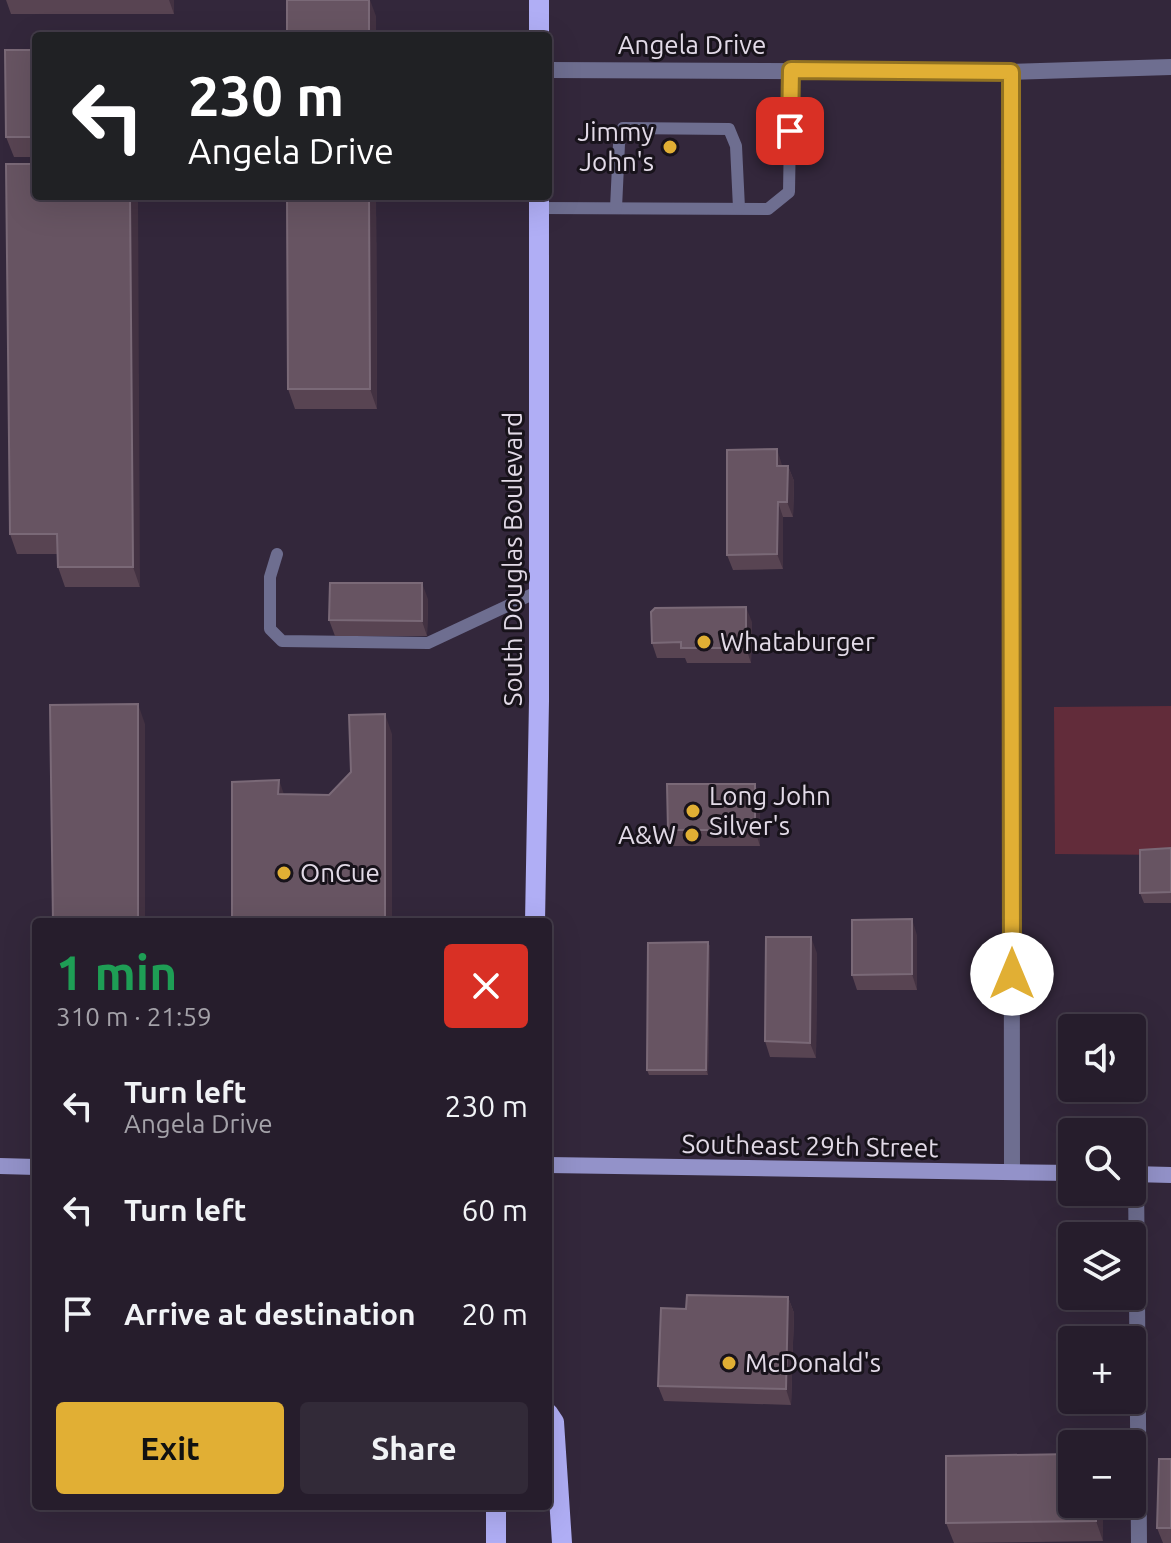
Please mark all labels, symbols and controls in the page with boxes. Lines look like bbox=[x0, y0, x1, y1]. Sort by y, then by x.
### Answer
street label: Angela Drive bbox=[618, 30, 766, 59]
icon: left bbox=[56, 64, 160, 168]
text: 230 m bbox=[188, 64, 344, 127]
pin bbox=[756, 97, 824, 165]
icon: arrive bbox=[768, 109, 812, 153]
place label: Jimmy John's bbox=[577, 117, 654, 176]
text: Angela Drive bbox=[188, 130, 394, 171]
marker: Jimmy John's bbox=[661, 138, 679, 156]
street label: South Douglas Boulevard bbox=[498, 412, 527, 706]
place label: Whataburger bbox=[720, 627, 875, 656]
marker: Whataburger bbox=[695, 633, 713, 651]
place label: Long John Silver's bbox=[709, 781, 831, 840]
marker: Long John Silver's bbox=[684, 802, 702, 820]
place label: A&W bbox=[618, 820, 676, 849]
marker: A&W bbox=[683, 826, 701, 844]
place label: OnCue bbox=[300, 858, 380, 887]
marker: OnCue bbox=[275, 864, 293, 882]
position arrow bbox=[970, 932, 1054, 1016]
button: close bbox=[444, 944, 528, 1028]
text: 1 min bbox=[56, 945, 177, 999]
text: 310 m · 21:59 bbox=[56, 1002, 212, 1031]
map controls bbox=[1058, 1014, 1146, 1518]
button: sound bbox=[1058, 1014, 1146, 1102]
text: Turn left bbox=[124, 1075, 246, 1109]
icon: left bbox=[56, 1084, 100, 1128]
text: 230 m bbox=[444, 1089, 528, 1123]
text: Angela Drive bbox=[124, 1109, 273, 1138]
button: search bbox=[1058, 1118, 1146, 1206]
street label: Southeast 29th Street bbox=[681, 1129, 939, 1162]
icon: left bbox=[56, 1188, 100, 1232]
text: Turn left bbox=[124, 1193, 246, 1227]
text: 60 m bbox=[461, 1193, 528, 1227]
button: layers bbox=[1058, 1222, 1146, 1310]
icon: arrive bbox=[56, 1292, 100, 1336]
text: Arrive at destination bbox=[124, 1297, 416, 1331]
text: 20 m bbox=[461, 1297, 528, 1331]
button: + bbox=[1058, 1326, 1146, 1414]
place label: McDonald's bbox=[745, 1348, 881, 1377]
marker: McDonald's bbox=[720, 1354, 738, 1372]
button: Exit bbox=[56, 1402, 284, 1494]
button: Share bbox=[300, 1402, 528, 1494]
button: − bbox=[1058, 1430, 1146, 1518]

